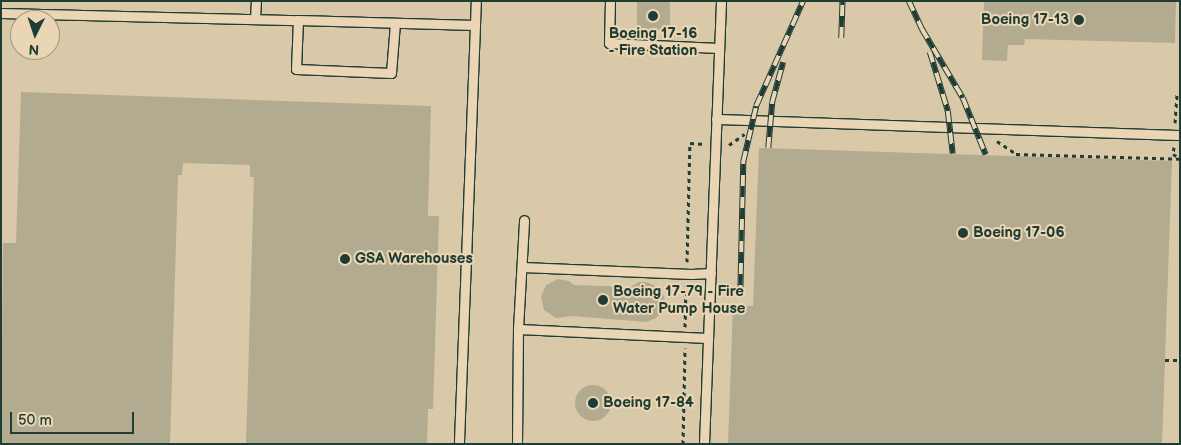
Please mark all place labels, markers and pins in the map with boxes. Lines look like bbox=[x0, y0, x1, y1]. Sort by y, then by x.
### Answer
marker: Boeing 17-16 - Fire Station bbox=[647, 10, 659, 22]
place label: Boeing 17-13 bbox=[981, 11, 1069, 29]
marker: Boeing 17-13 bbox=[1073, 14, 1085, 26]
place label: Boeing 17-16 - Fire Station bbox=[609, 24, 697, 59]
place label: Boeing 17-06 bbox=[973, 224, 1065, 242]
marker: Boeing 17-06 bbox=[957, 227, 969, 239]
place label: GSA Warehouses bbox=[355, 250, 473, 268]
marker: GSA Warehouses bbox=[339, 253, 351, 265]
place label: Boeing 17-79 - Fire Water Pump House bbox=[613, 282, 745, 317]
marker: Boeing 17-79 - Fire Water Pump House bbox=[597, 294, 609, 306]
place label: Boeing 17-84 bbox=[603, 394, 694, 412]
marker: Boeing 17-84 bbox=[587, 397, 599, 409]

